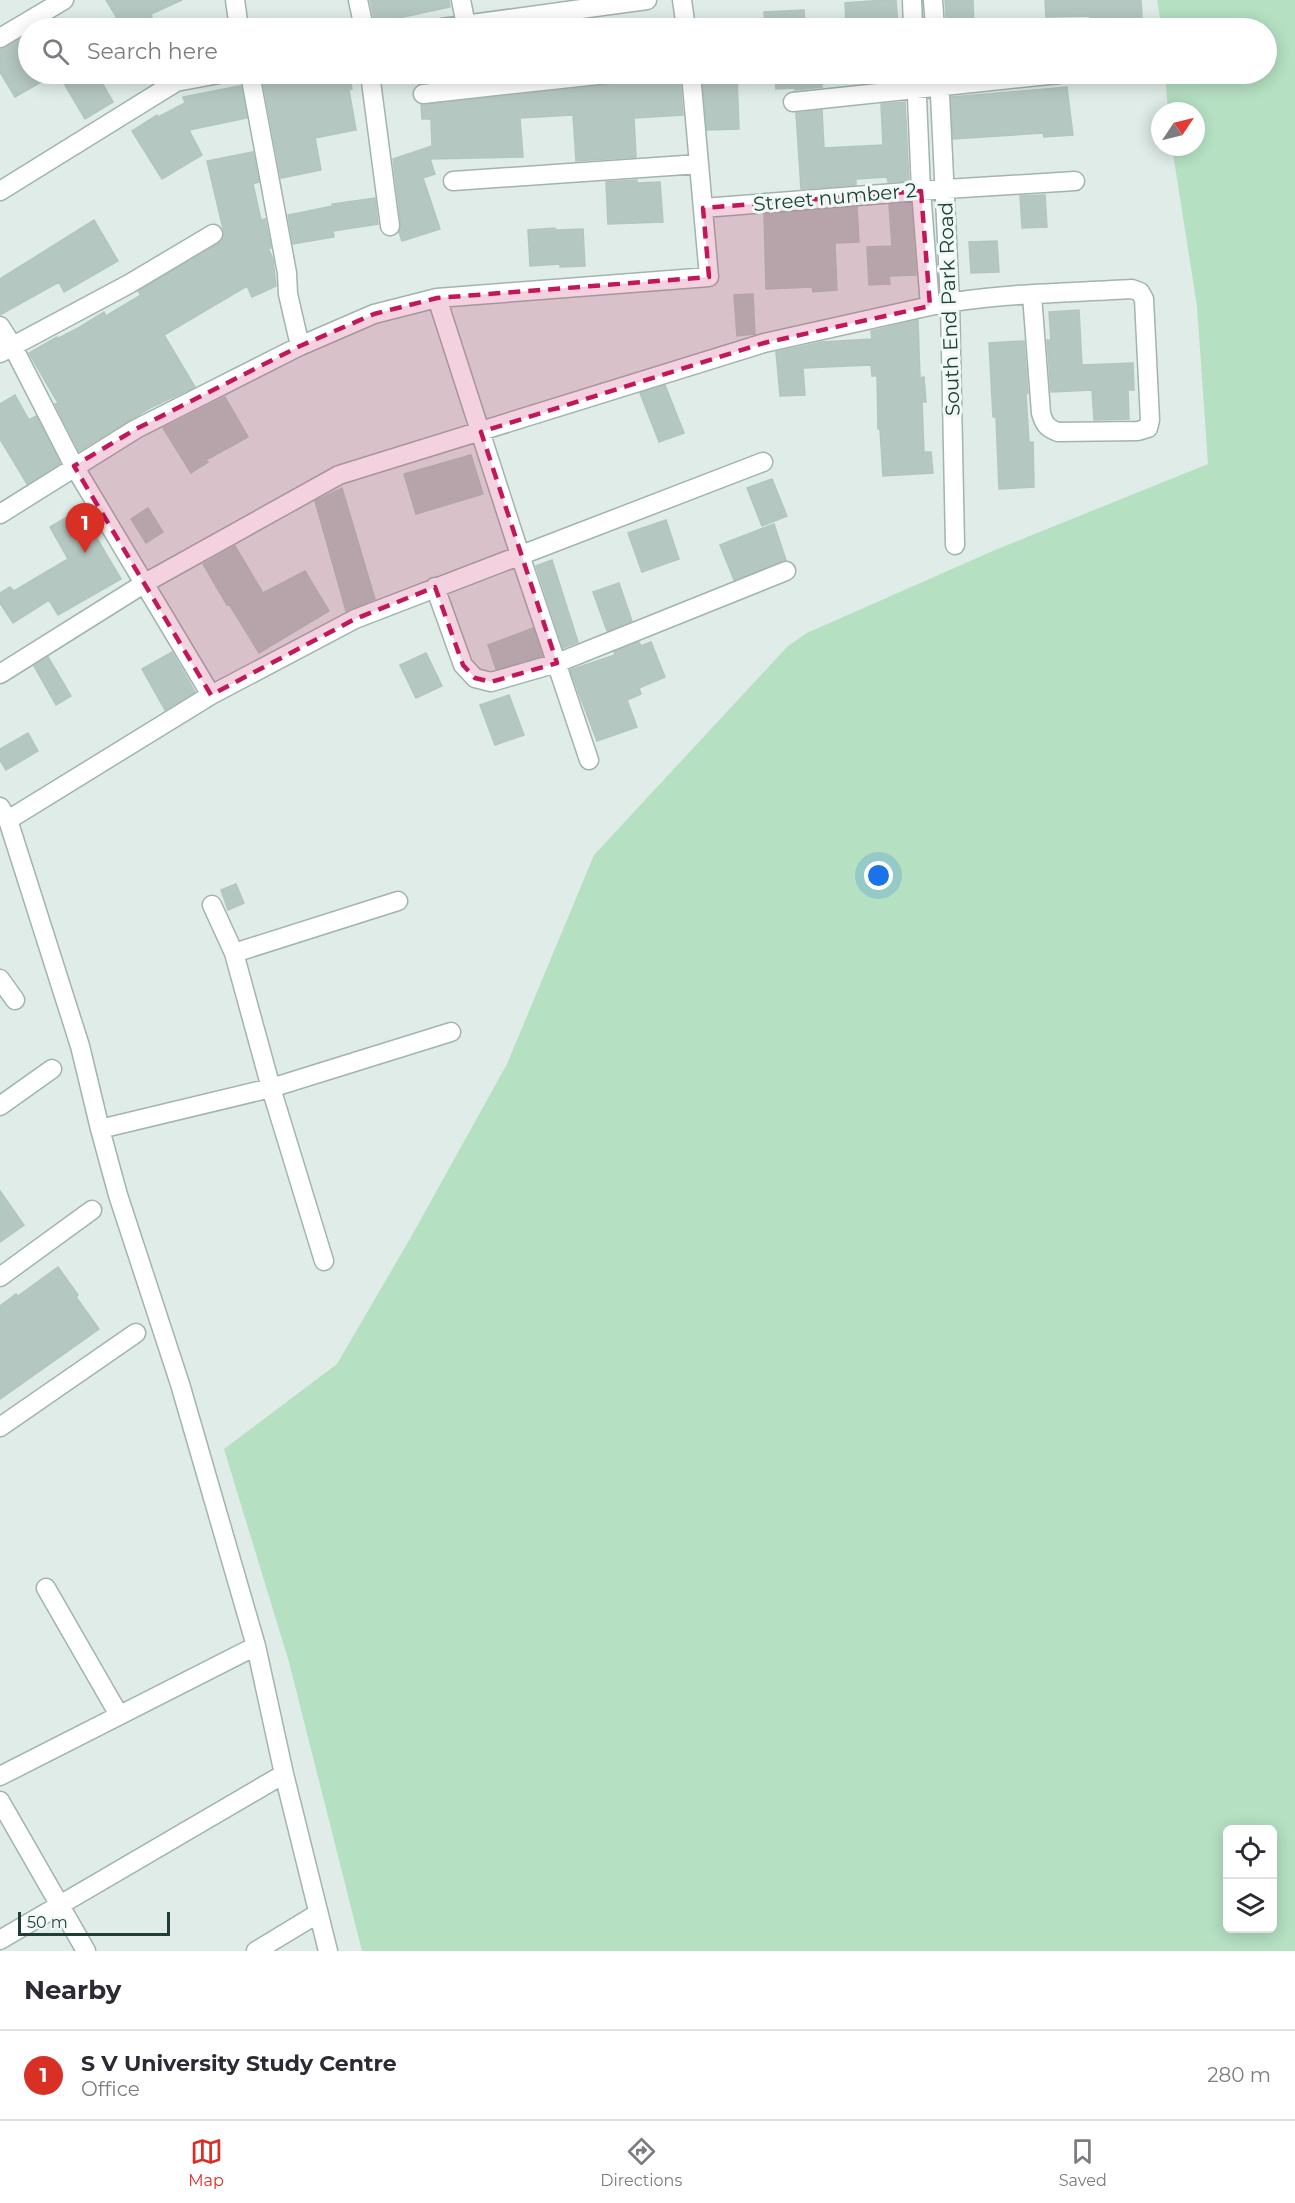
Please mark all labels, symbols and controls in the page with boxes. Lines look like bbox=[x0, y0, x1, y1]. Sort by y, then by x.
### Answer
search box bbox=[18, 18, 1277, 84]
icon: search bbox=[39, 35, 72, 68]
text: Search here bbox=[87, 38, 218, 65]
north arrow bbox=[1151, 102, 1205, 156]
street label: Street number 2 bbox=[752, 178, 918, 216]
street label: South End Park Road bbox=[933, 202, 965, 416]
pin: 1 bbox=[66, 504, 104, 553]
your location bbox=[864, 861, 893, 890]
map controls bbox=[1223, 1825, 1277, 1933]
button: locate bbox=[1223, 1825, 1277, 1879]
button: layers bbox=[1223, 1879, 1277, 1933]
scale bar bbox=[18, 1909, 170, 1936]
text: 50 m bbox=[27, 1913, 68, 1932]
text: Nearby bbox=[24, 1974, 121, 2006]
text: S V University Study Centre bbox=[81, 2050, 397, 2077]
text: 1 bbox=[40, 2063, 47, 2087]
text: 280 m bbox=[1207, 2063, 1271, 2087]
text: Office bbox=[81, 2077, 140, 2101]
tab: Map bbox=[188, 2135, 224, 2190]
tab: Directions bbox=[600, 2135, 682, 2190]
tab: Saved bbox=[1059, 2135, 1107, 2190]

